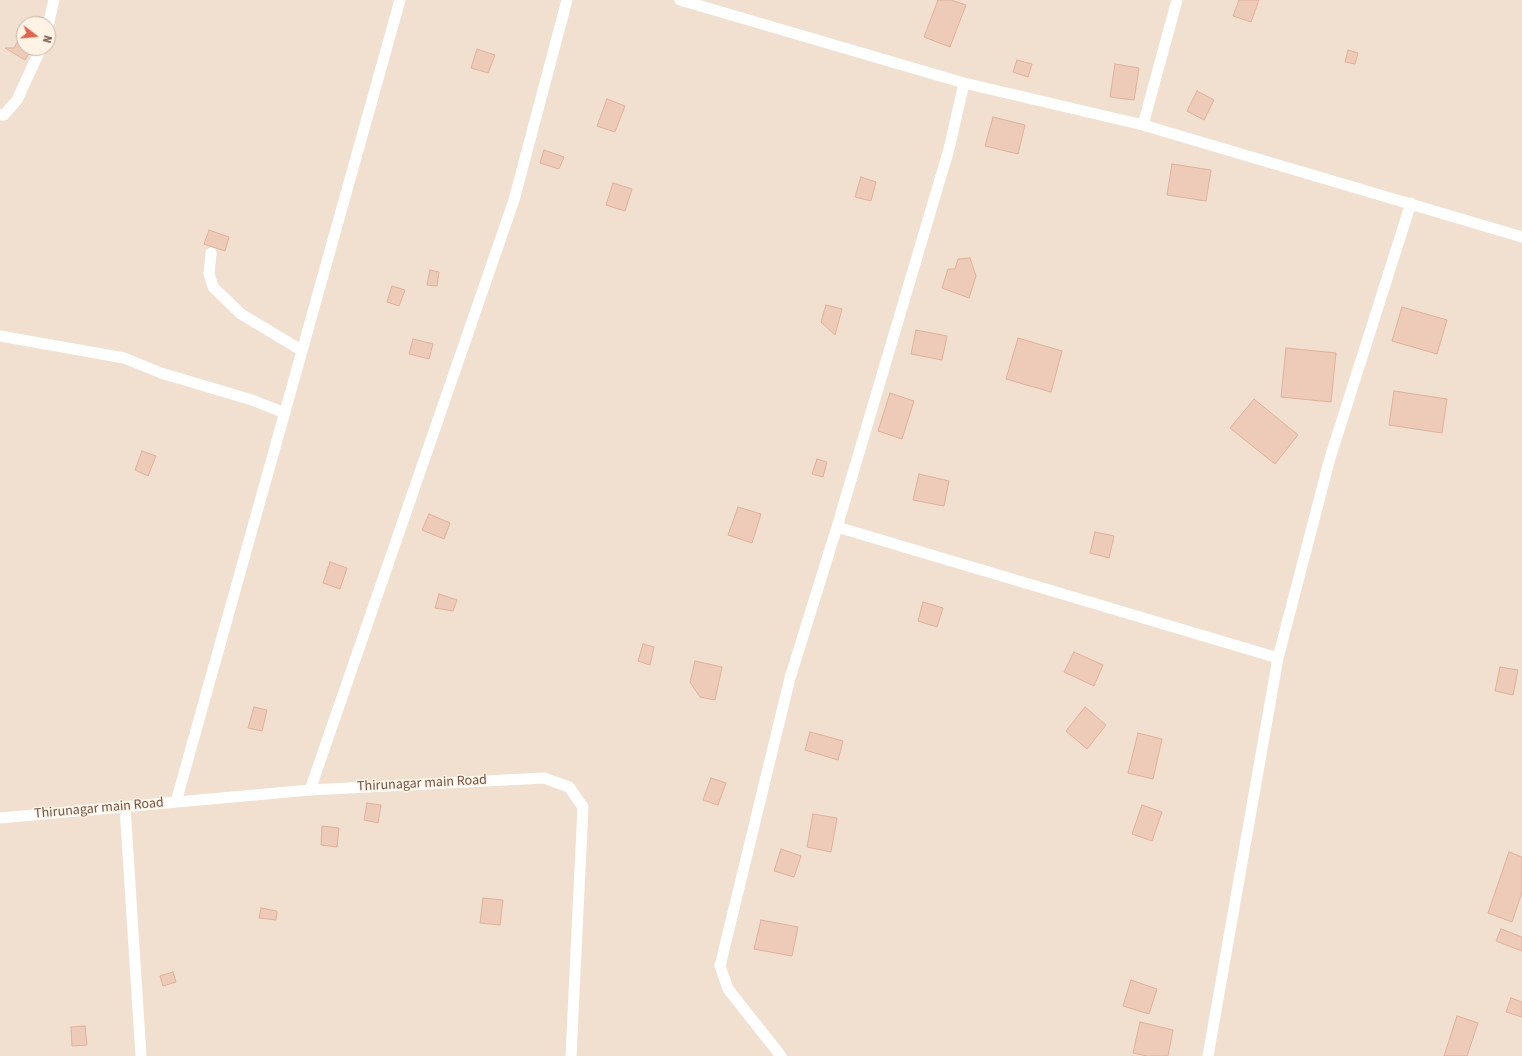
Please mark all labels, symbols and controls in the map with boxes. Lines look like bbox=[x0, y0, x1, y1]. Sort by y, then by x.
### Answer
north arrow bbox=[16, 16, 56, 56]
text: N bbox=[39, 34, 55, 45]
street label: Thirunagar main Road bbox=[357, 772, 487, 796]
street label: Thirunagar main Road bbox=[34, 795, 164, 823]

